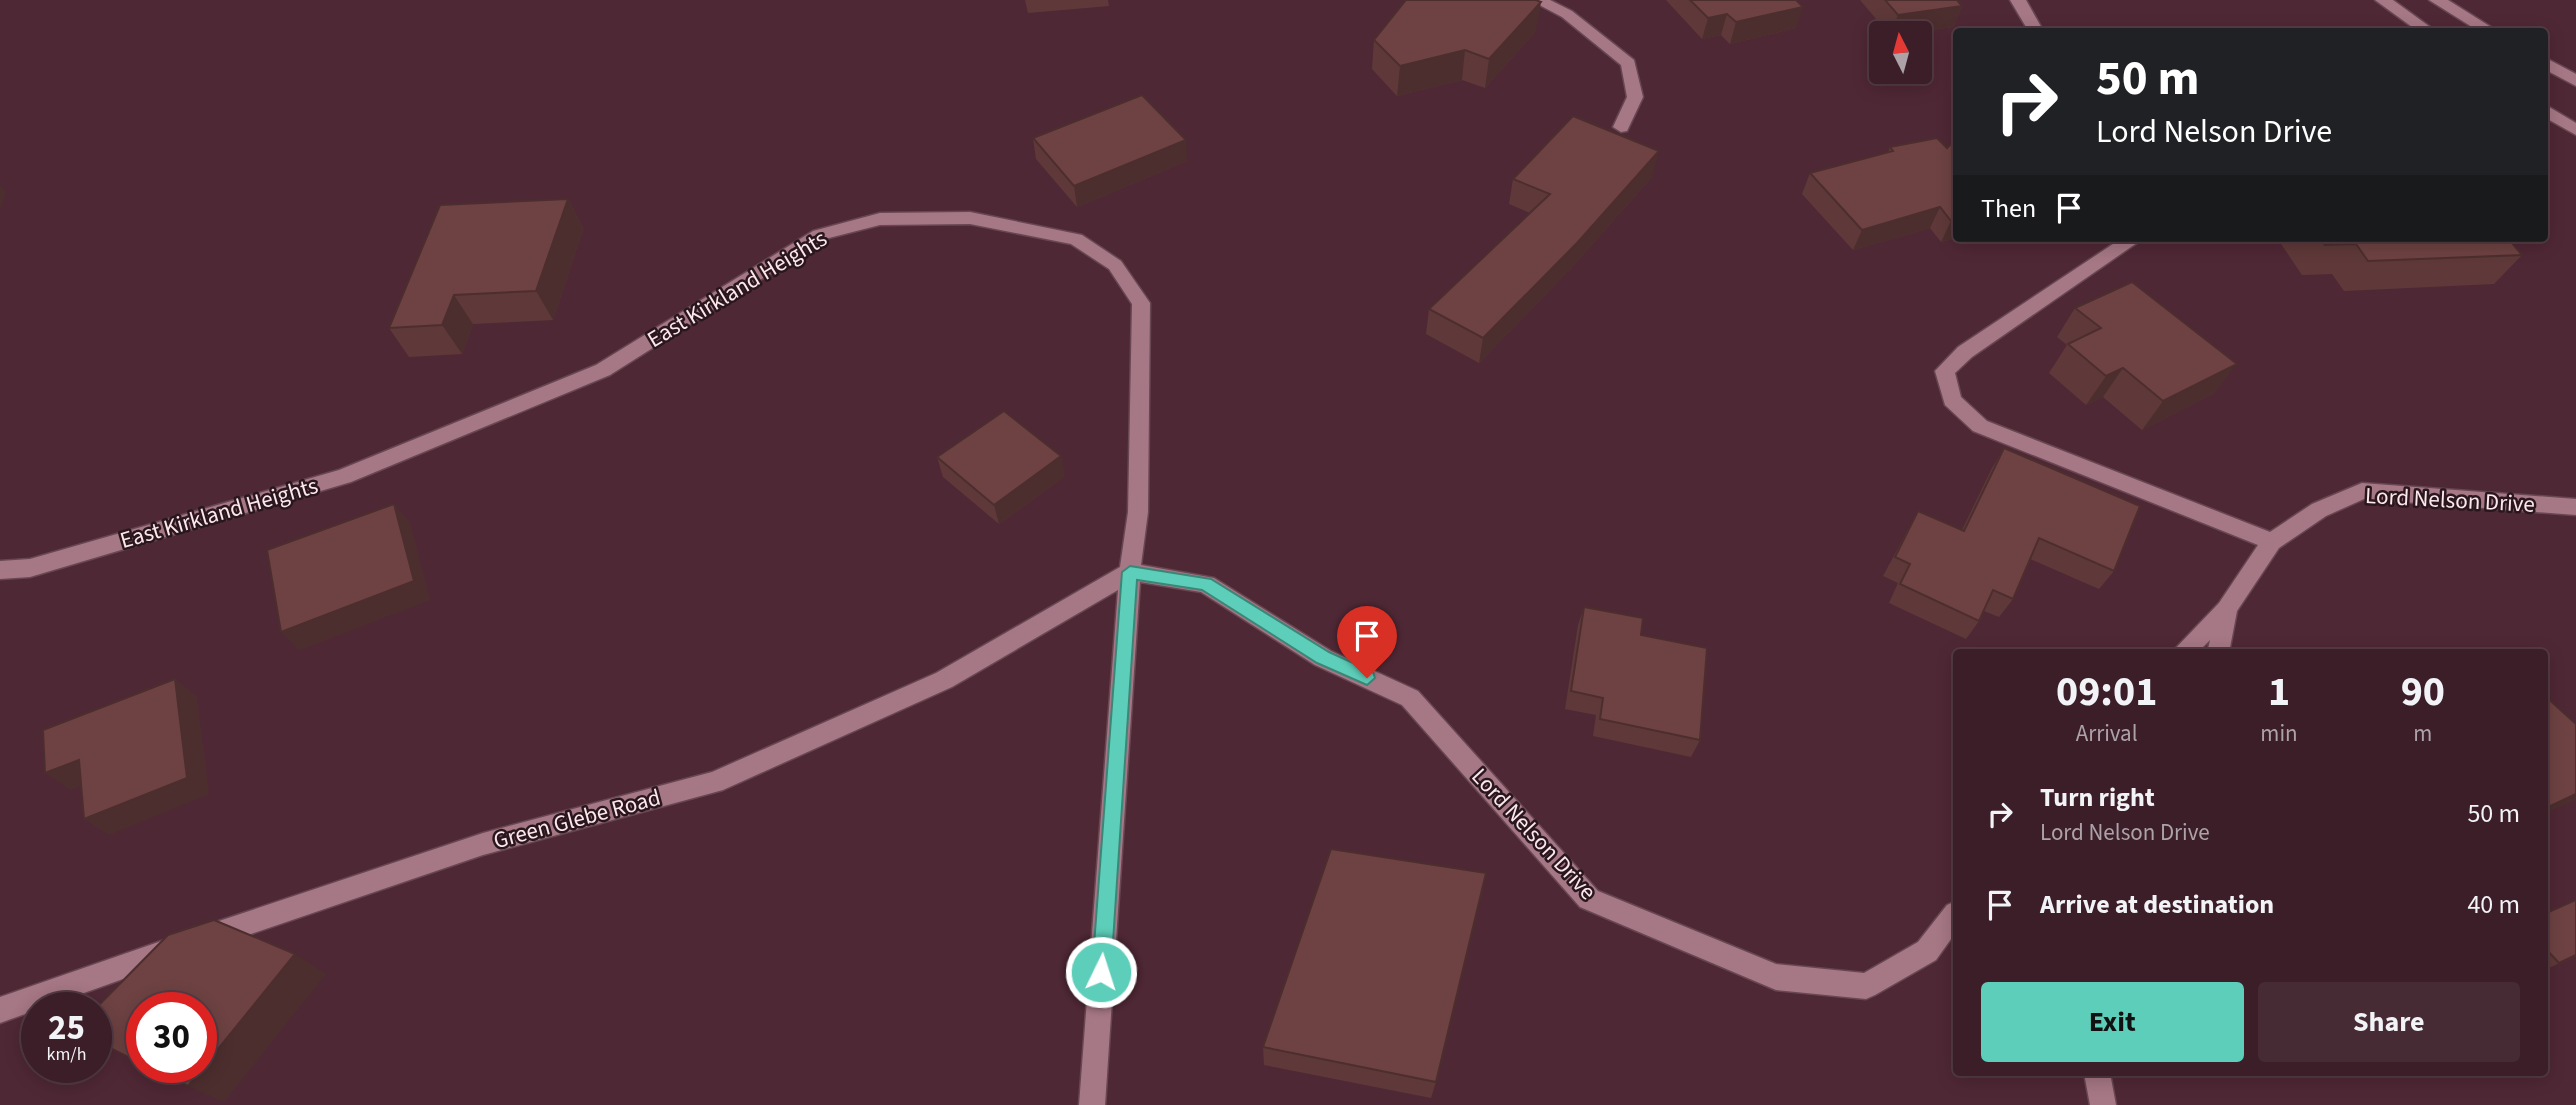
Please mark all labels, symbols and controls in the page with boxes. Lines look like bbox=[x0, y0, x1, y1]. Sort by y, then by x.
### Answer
north arrow bbox=[1869, 21, 1932, 84]
map controls bbox=[1869, 21, 1932, 84]
text: 50 m bbox=[2096, 44, 2200, 114]
icon: right bbox=[1981, 56, 2072, 147]
text: Lord Nelson Drive bbox=[2096, 109, 2332, 155]
icon: arrive bbox=[2050, 189, 2088, 227]
text: Then bbox=[1981, 190, 2036, 227]
street label: East Kirkland Heights bbox=[641, 222, 833, 356]
street label: East Kirkland Heights bbox=[116, 469, 322, 557]
street label: Lord Nelson Drive bbox=[2364, 479, 2536, 521]
pin bbox=[1337, 606, 1397, 678]
icon: arrive bbox=[1348, 617, 1386, 655]
text: 09:01 bbox=[2056, 662, 2157, 722]
text: 1 bbox=[2268, 662, 2290, 722]
text: 90 bbox=[2401, 662, 2445, 722]
text: Arrival bbox=[2076, 717, 2138, 750]
text: min bbox=[2260, 717, 2298, 750]
text: m bbox=[2413, 717, 2432, 750]
street label: Lord Nelson Drive bbox=[1464, 761, 1604, 907]
text: Turn right bbox=[2040, 779, 2155, 816]
street label: Green Glebe Road bbox=[490, 781, 664, 857]
icon: right bbox=[1981, 795, 2019, 833]
text: 50 m bbox=[2467, 795, 2520, 832]
text: Lord Nelson Drive bbox=[2040, 816, 2210, 849]
icon: arrive bbox=[1981, 886, 2019, 924]
text: Arrive at destination bbox=[2040, 886, 2274, 923]
text: 40 m bbox=[2467, 886, 2520, 923]
position arrow bbox=[1064, 935, 1138, 1009]
button: Exit bbox=[1981, 982, 2244, 1062]
button: Share bbox=[2258, 982, 2520, 1062]
speed limit sign: 30 bbox=[126, 992, 217, 1083]
text: 25 bbox=[48, 1003, 85, 1053]
text: km/h bbox=[47, 1042, 86, 1067]

